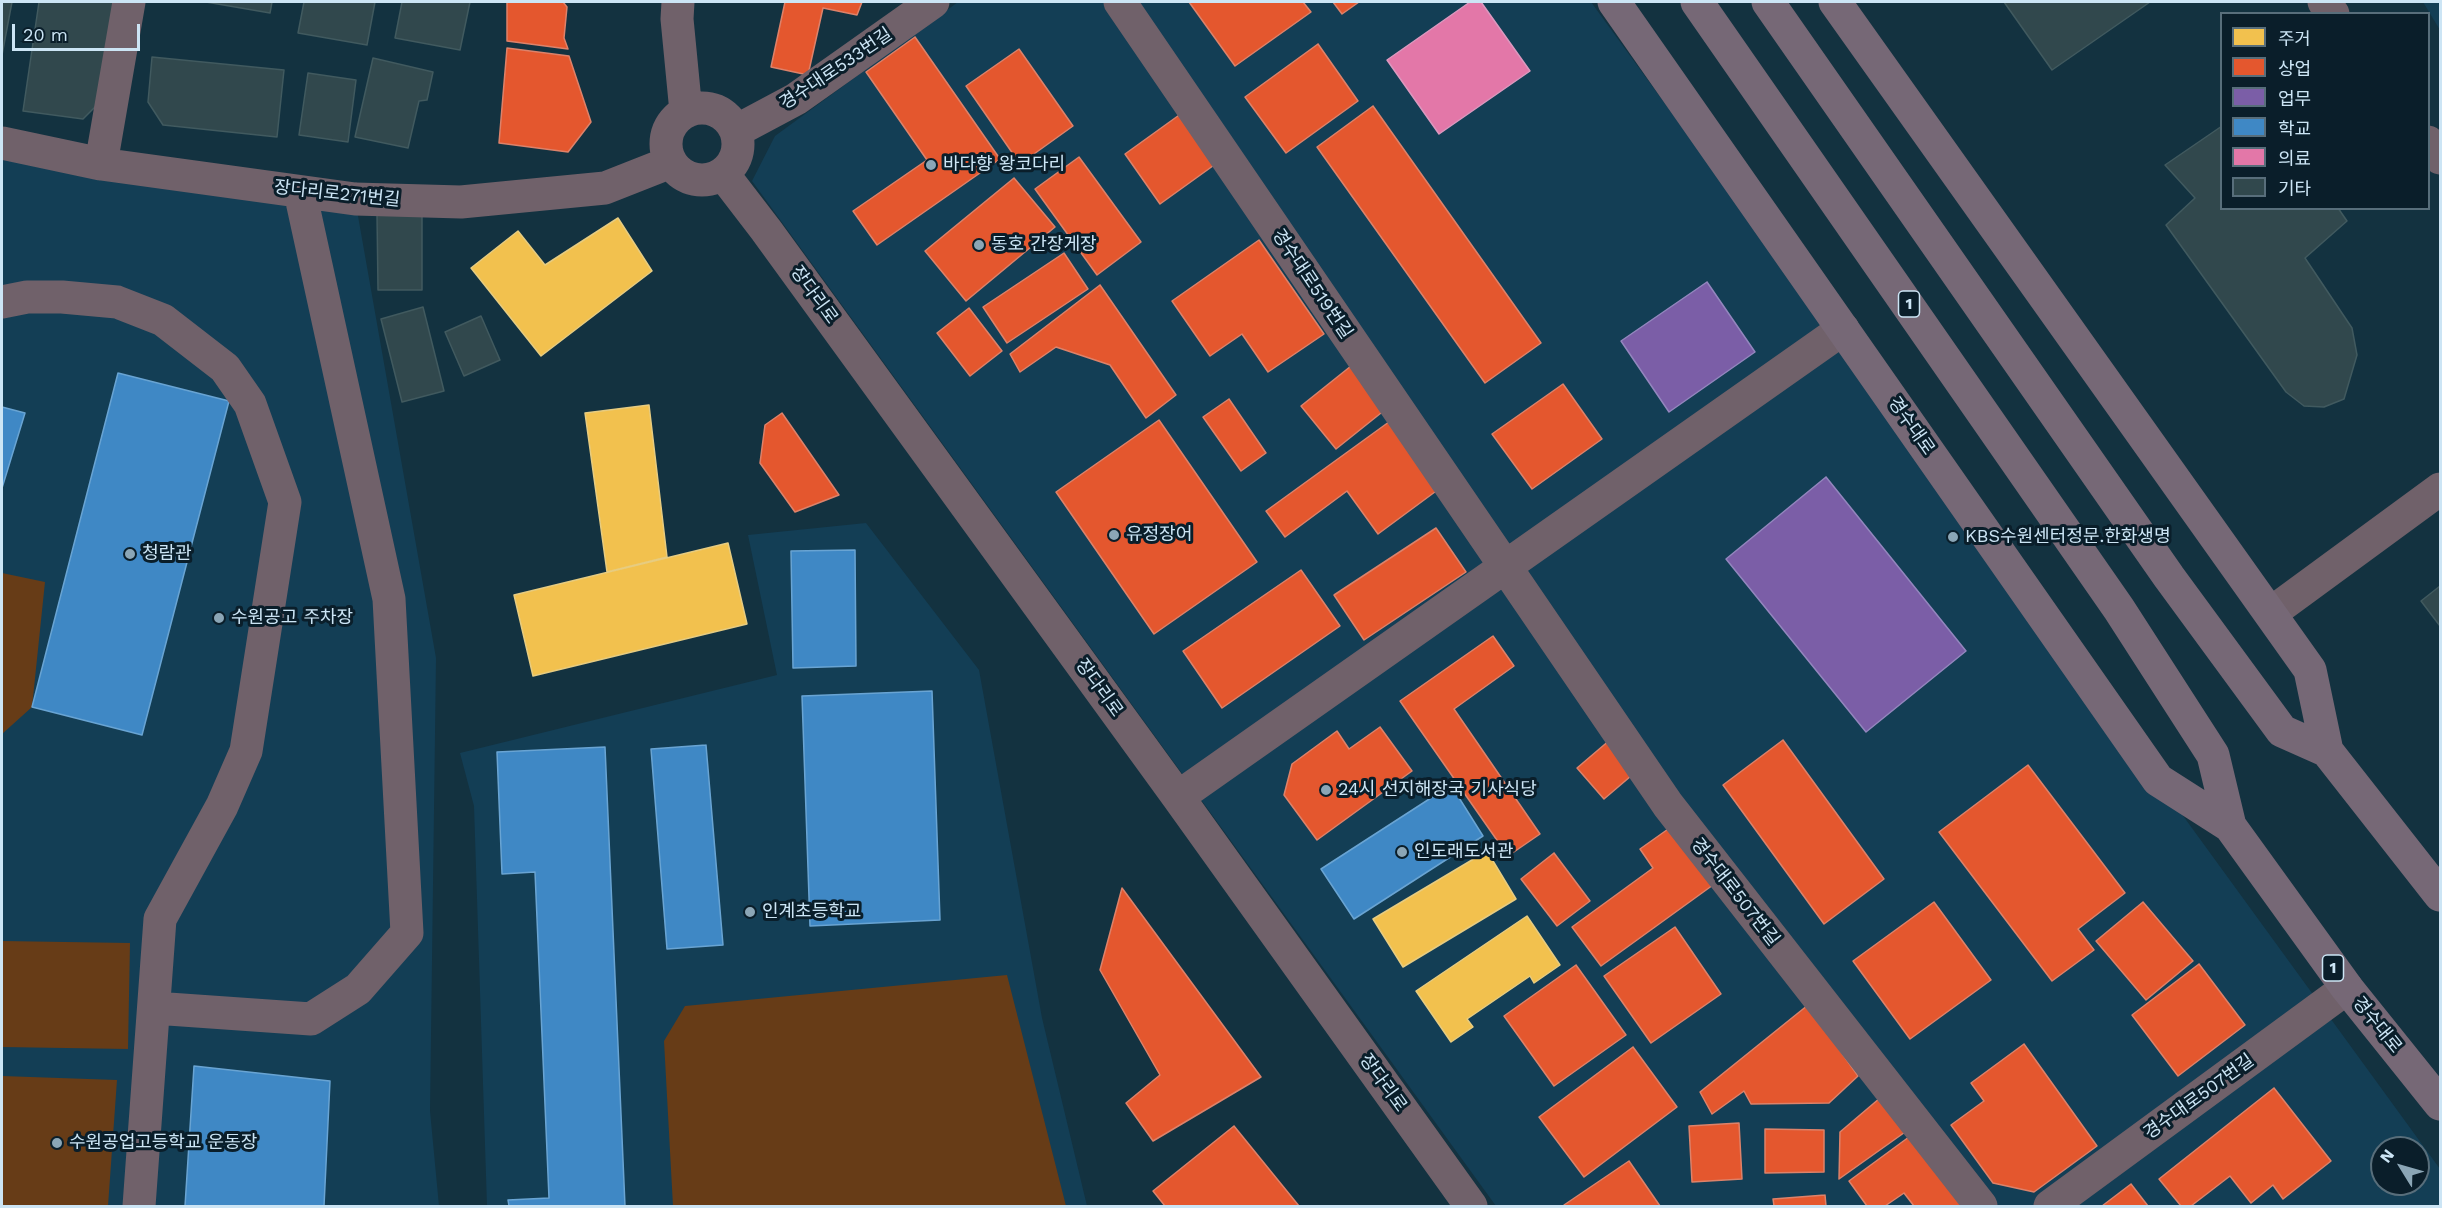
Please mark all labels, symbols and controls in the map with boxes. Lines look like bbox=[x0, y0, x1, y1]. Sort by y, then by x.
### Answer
scale bar bbox=[15, 12, 142, 50]
legend bbox=[2220, 12, 2430, 210]
street label: 경수대로533번길 bbox=[776, 23, 896, 115]
text: 20 m bbox=[23, 24, 68, 45]
text: 주거 bbox=[2278, 28, 2311, 49]
text: 상업 bbox=[2278, 58, 2311, 79]
text: 업무 bbox=[2278, 88, 2311, 109]
text: 학교 bbox=[2278, 118, 2311, 139]
text: 의료 bbox=[2278, 148, 2311, 169]
place label: 바다향 왕코다리 bbox=[943, 154, 1065, 176]
marker: 바다향 왕코다리 bbox=[924, 158, 938, 172]
street label: 장다리로271번길 bbox=[273, 177, 401, 211]
text: 기타 bbox=[2278, 178, 2311, 199]
street label: 경수대로519번길 bbox=[1267, 225, 1357, 343]
place label: 동호 간장게장 bbox=[991, 234, 1096, 256]
marker: 동호 간장게장 bbox=[972, 238, 986, 252]
street label: 장다리로 bbox=[786, 262, 842, 328]
road number: 1 bbox=[1898, 291, 1920, 317]
street label: 경수대로 bbox=[1883, 393, 1939, 459]
place label: 유정장어 bbox=[1126, 524, 1192, 546]
place label: KBS수원센터정문.한화생명 bbox=[1965, 526, 2170, 548]
marker: 유정장어 bbox=[1107, 528, 1121, 542]
marker: KBS수원센터정문.한화생명 bbox=[1946, 530, 1960, 544]
place label: 청람관 bbox=[142, 543, 192, 565]
marker: 청람관 bbox=[123, 547, 137, 561]
place label: 수원공고 주차장 bbox=[231, 607, 353, 629]
marker: 수원공고 주차장 bbox=[212, 611, 226, 625]
street label: 장다리로 bbox=[1071, 655, 1127, 721]
place label: 24시 선지해장국 기사식당 bbox=[1338, 779, 1537, 801]
marker: 24시 선지해장국 기사식당 bbox=[1319, 783, 1333, 797]
street label: 경수대로507번길 bbox=[1686, 834, 1784, 950]
place label: 인도래도서관 bbox=[1414, 841, 1513, 863]
marker: 인도래도서관 bbox=[1395, 845, 1409, 859]
place label: 인계초등학교 bbox=[762, 901, 861, 923]
marker: 인계초등학교 bbox=[743, 905, 757, 919]
road number: 1 bbox=[2322, 955, 2344, 981]
street label: 경수대로 bbox=[2348, 992, 2406, 1058]
street label: 장다리로 bbox=[1355, 1050, 1411, 1116]
street label: 경수대로507번길 bbox=[2140, 1050, 2258, 1144]
place label: 수원공업고등학교 운동장 bbox=[69, 1132, 257, 1154]
marker: 수원공업고등학교 운동장 bbox=[50, 1136, 64, 1150]
north arrow bbox=[2370, 1136, 2430, 1196]
text: N bbox=[2376, 1146, 2398, 1167]

